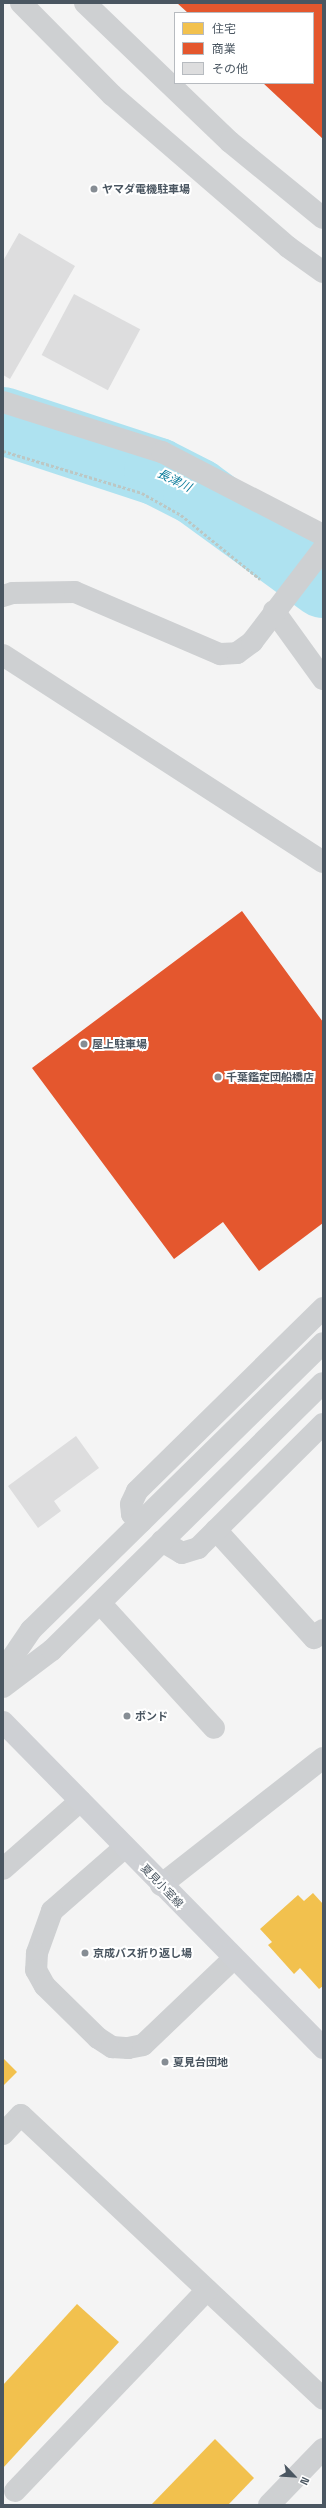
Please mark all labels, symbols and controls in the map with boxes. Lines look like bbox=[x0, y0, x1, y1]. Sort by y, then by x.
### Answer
legend bbox=[174, 12, 314, 84]
text: 住宅 bbox=[212, 21, 236, 37]
text: 商業 bbox=[212, 41, 236, 57]
text: その他 bbox=[212, 61, 248, 77]
place label: ヤマダ電機駐車場 bbox=[102, 182, 190, 196]
marker: ヤマダ電機駐車場 bbox=[89, 184, 99, 194]
water label: 長津川 bbox=[155, 467, 193, 495]
place label: 屋上駐車場 bbox=[92, 1037, 147, 1051]
marker: 屋上駐車場 bbox=[79, 1039, 89, 1049]
place label: 千葉鑑定団船橋店 bbox=[226, 1070, 314, 1084]
marker: 千葉鑑定団船橋店 bbox=[213, 1072, 223, 1082]
place label: ボンド bbox=[135, 1709, 168, 1723]
marker: ボンド bbox=[122, 1711, 132, 1721]
street label: 夏見小室線 bbox=[138, 1862, 186, 1910]
place label: 京成バス折り返し場 bbox=[93, 1946, 192, 1960]
marker: 京成バス折り返し場 bbox=[80, 1948, 90, 1958]
place label: 夏見台団地 bbox=[173, 2055, 228, 2069]
marker: 夏見台団地 bbox=[160, 2057, 170, 2067]
north arrow bbox=[274, 2456, 314, 2496]
text: N bbox=[297, 2475, 313, 2487]

